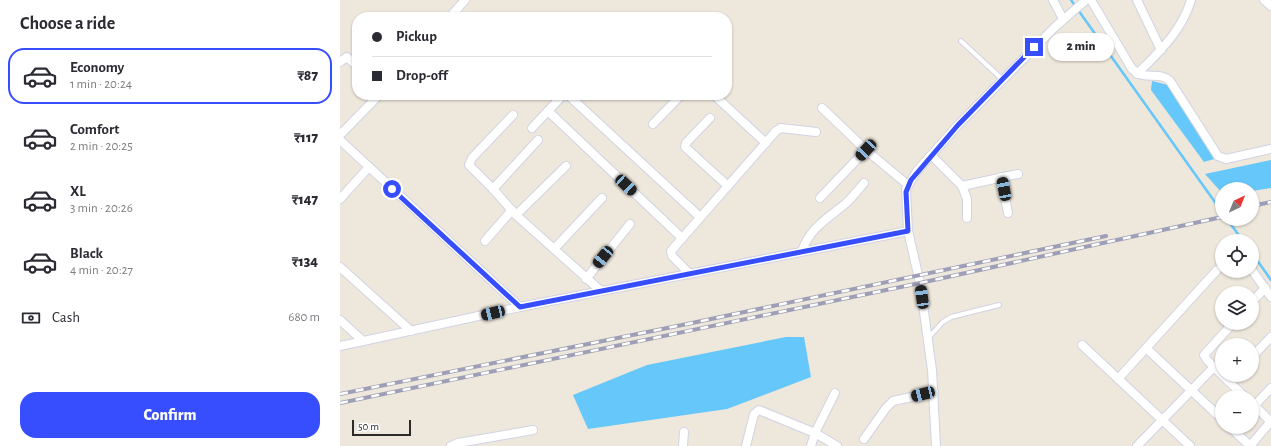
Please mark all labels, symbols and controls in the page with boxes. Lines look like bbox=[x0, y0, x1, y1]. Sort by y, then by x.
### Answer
text: Choose a ride bbox=[20, 15, 115, 33]
text: Pickup bbox=[396, 29, 437, 44]
callout: 2 min bbox=[1048, 33, 1114, 61]
route end bbox=[1025, 38, 1043, 56]
text: 2 min bbox=[1066, 40, 1096, 53]
icon: car bbox=[22, 58, 58, 94]
text: Economy bbox=[70, 60, 124, 75]
text: ₹87 bbox=[297, 68, 318, 83]
text: Drop-off bbox=[396, 68, 448, 83]
text: 1 min · 20:24 bbox=[70, 78, 132, 91]
icon: car bbox=[22, 120, 58, 156]
text: Comfort bbox=[70, 122, 119, 137]
text: ₹117 bbox=[294, 130, 318, 145]
car bbox=[853, 137, 879, 163]
text: 2 min · 20:25 bbox=[70, 140, 133, 153]
car bbox=[613, 172, 639, 198]
car bbox=[996, 176, 1012, 202]
route start bbox=[383, 180, 401, 198]
icon: car bbox=[22, 182, 58, 218]
north arrow bbox=[1215, 182, 1259, 226]
map controls bbox=[1215, 182, 1259, 434]
text: XL bbox=[70, 184, 86, 199]
text: ₹147 bbox=[292, 192, 318, 207]
text: 3 min · 20:26 bbox=[70, 202, 133, 215]
button: locate bbox=[1215, 234, 1259, 278]
icon: car bbox=[22, 244, 58, 280]
car bbox=[591, 244, 615, 270]
text: Black bbox=[70, 246, 103, 261]
text: ₹134 bbox=[292, 254, 318, 269]
text: 4 min · 20:27 bbox=[70, 264, 133, 277]
car bbox=[914, 284, 930, 310]
button: layers bbox=[1215, 286, 1259, 330]
car bbox=[480, 304, 506, 322]
icon: cash bbox=[20, 307, 42, 329]
text: Cash bbox=[52, 310, 80, 325]
text: 680 m bbox=[288, 311, 320, 324]
button: + bbox=[1215, 338, 1259, 382]
car bbox=[910, 385, 936, 403]
button: − bbox=[1215, 390, 1259, 434]
button: Confirm bbox=[20, 392, 320, 438]
scale bar bbox=[352, 418, 411, 437]
text: 50 m bbox=[358, 421, 379, 432]

